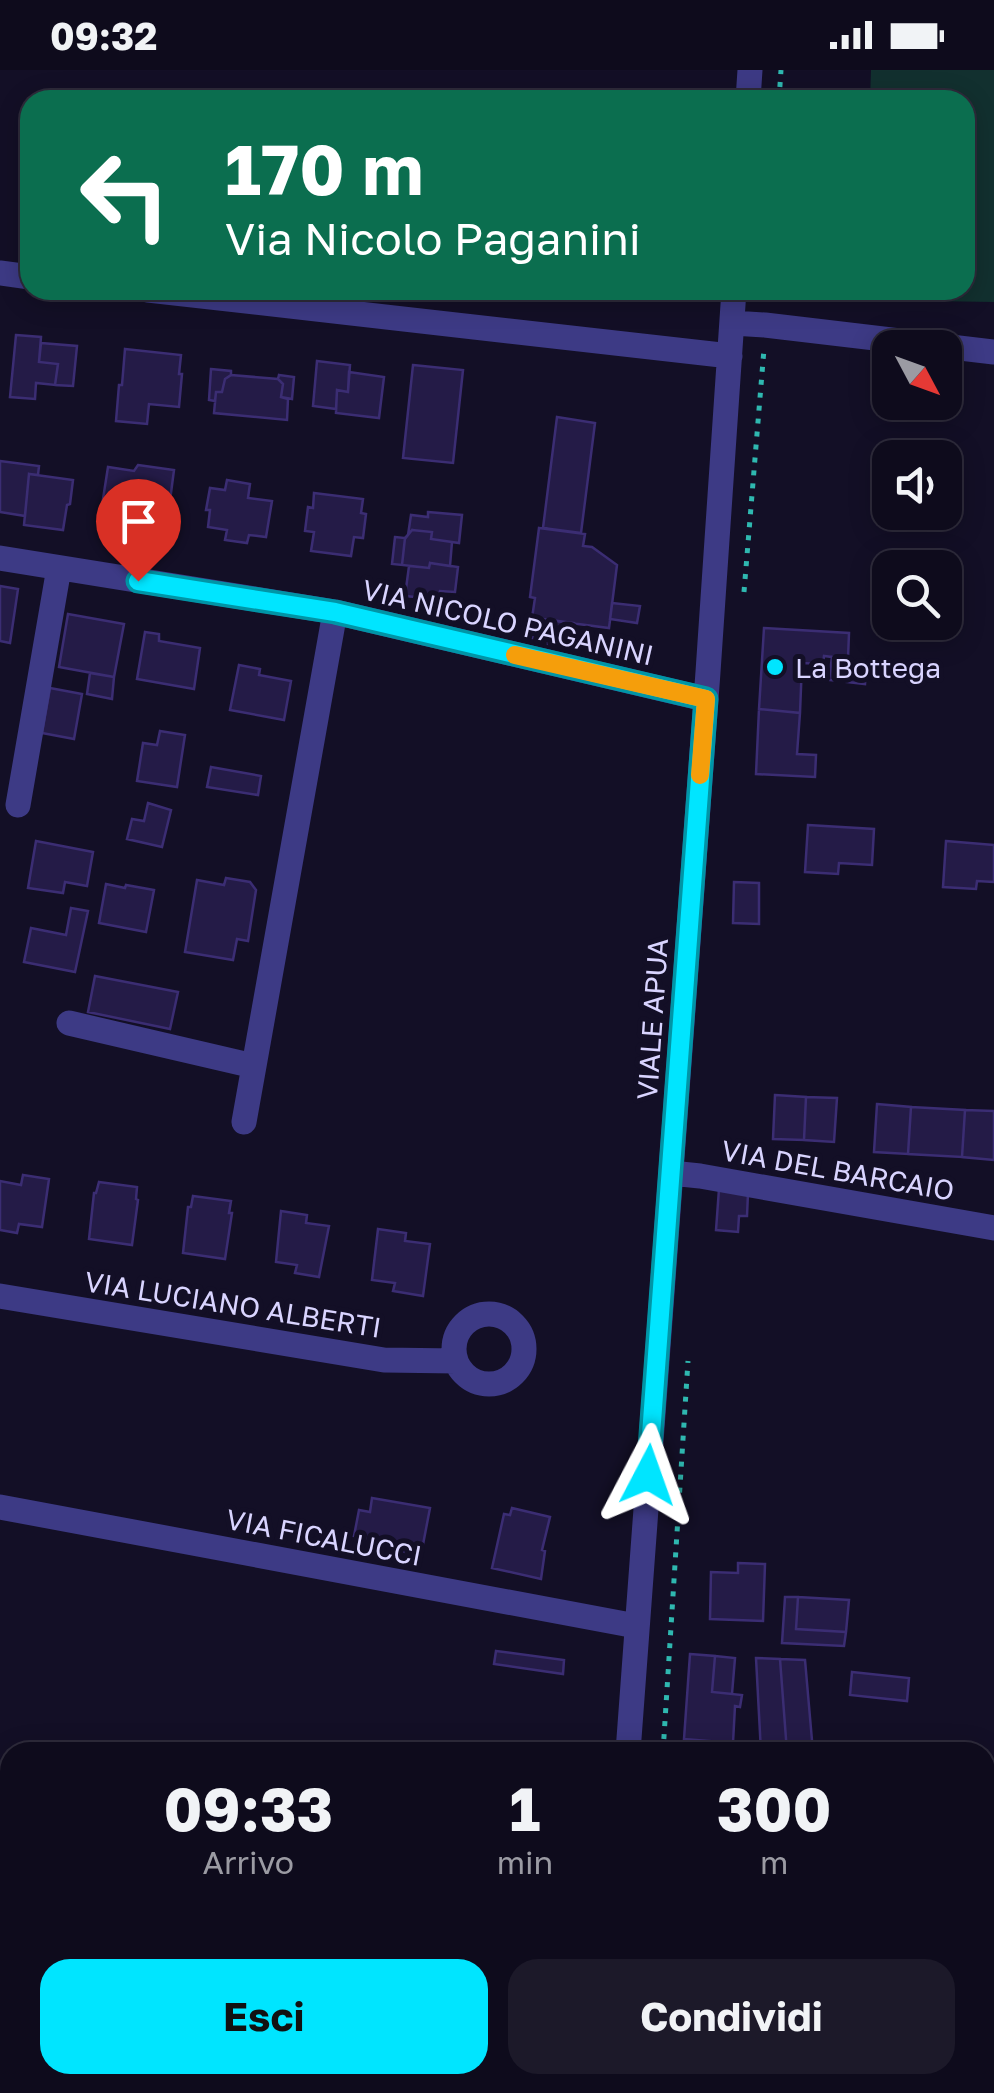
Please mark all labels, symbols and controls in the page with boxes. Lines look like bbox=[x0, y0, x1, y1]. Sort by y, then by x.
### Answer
text: 09:32 bbox=[50, 13, 157, 58]
text: 170 m bbox=[225, 126, 423, 210]
icon: left bbox=[60, 130, 190, 260]
text: Via Nicolo Paganini bbox=[225, 211, 641, 265]
north arrow bbox=[872, 330, 962, 420]
map controls bbox=[872, 330, 962, 640]
button: sound bbox=[872, 440, 962, 530]
pin bbox=[96, 479, 181, 582]
icon: arrive bbox=[111, 494, 166, 549]
button: search bbox=[872, 550, 962, 640]
street label: VIA NICOLO PAGANINI bbox=[359, 572, 657, 672]
place label: La Bottega bbox=[795, 651, 941, 684]
marker: La Bottega bbox=[764, 656, 786, 678]
street label: VIALE APUA bbox=[630, 937, 674, 1101]
street label: VIA DEL BARCAIO bbox=[719, 1133, 957, 1207]
street label: VIA LUCIANO ALBERTI bbox=[82, 1264, 384, 1344]
position arrow bbox=[596, 1423, 700, 1527]
street label: VIA FICALUCCI bbox=[223, 1502, 425, 1572]
text: 09:33 bbox=[164, 1772, 333, 1844]
text: 1 bbox=[509, 1772, 540, 1844]
text: 300 bbox=[717, 1772, 831, 1844]
text: Arrivo bbox=[203, 1843, 294, 1881]
text: min bbox=[497, 1843, 553, 1881]
text: m bbox=[760, 1843, 788, 1881]
button: Esci bbox=[40, 1959, 488, 2074]
button: Condividi bbox=[508, 1959, 955, 2074]

